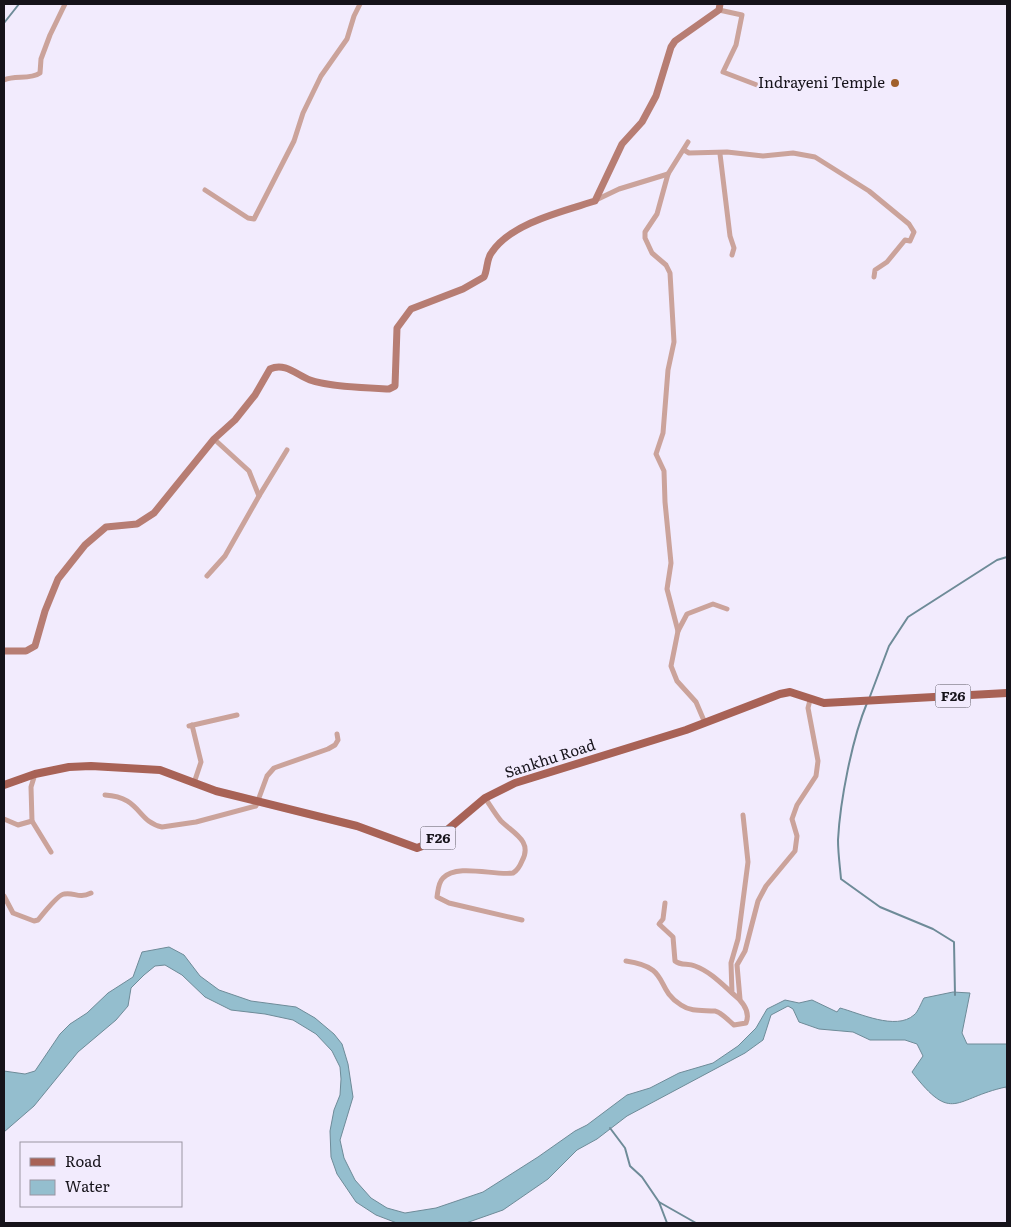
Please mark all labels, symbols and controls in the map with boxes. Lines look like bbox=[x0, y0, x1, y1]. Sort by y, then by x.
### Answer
place label: Indrayeni Temple bbox=[758, 70, 885, 93]
marker: Indrayeni Temple bbox=[889, 77, 901, 89]
road number: F26 bbox=[936, 684, 970, 708]
street label: Sankhu Road bbox=[501, 732, 598, 783]
road number: F26 bbox=[420, 826, 456, 850]
legend bbox=[20, 1142, 182, 1207]
text: Road bbox=[65, 1149, 101, 1172]
text: Water bbox=[65, 1174, 110, 1197]

